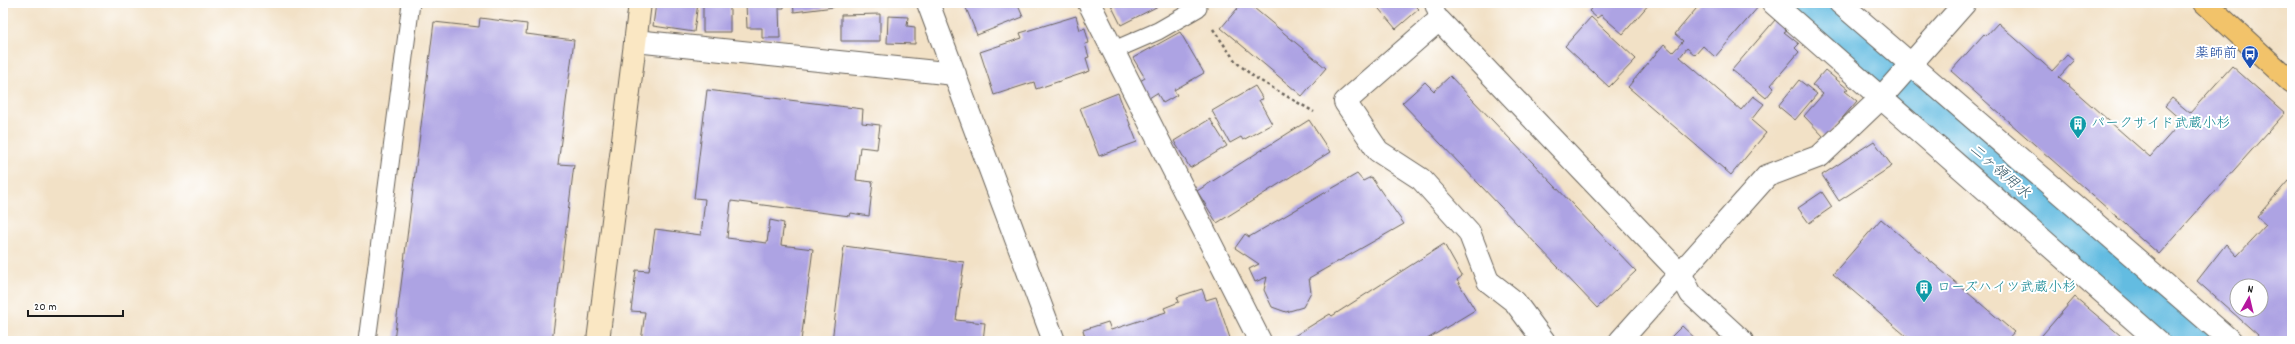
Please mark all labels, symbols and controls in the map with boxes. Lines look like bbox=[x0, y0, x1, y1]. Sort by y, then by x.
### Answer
place label: 薬師前 bbox=[2195, 44, 2237, 64]
bus stop icon: 薬師前 bbox=[2240, 44, 2260, 69]
building icon: パークサイド武蔵小杉 bbox=[2068, 114, 2088, 139]
place label: パークサイド武蔵小杉 bbox=[2091, 114, 2230, 134]
water label: 二ヶ領用水 bbox=[1963, 139, 2035, 205]
building icon: ローズハイツ武蔵小杉 bbox=[1914, 278, 1934, 303]
place label: ローズハイツ武蔵小杉 bbox=[1937, 278, 2076, 298]
north arrow bbox=[2229, 278, 2269, 318]
text: N bbox=[2246, 282, 2254, 298]
scale bar bbox=[28, 292, 123, 318]
text: 20 m bbox=[34, 299, 57, 316]

